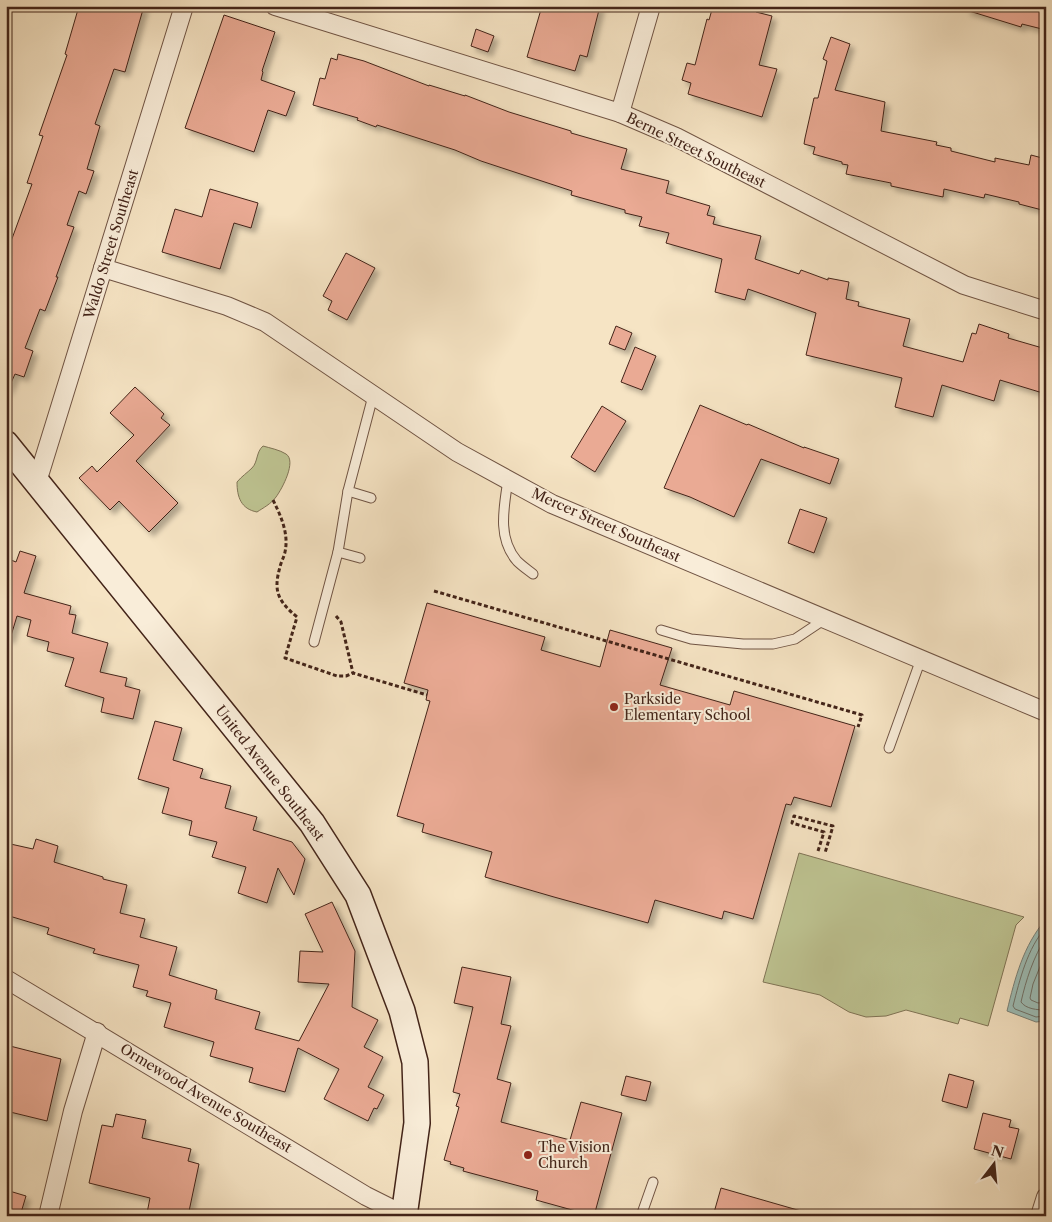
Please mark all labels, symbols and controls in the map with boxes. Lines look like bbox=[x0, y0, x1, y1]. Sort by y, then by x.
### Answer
street label: Berne Street Southeast bbox=[623, 108, 769, 192]
street label: Waldo Street Southeast bbox=[79, 167, 142, 322]
street label: Mercer Street Southeast bbox=[529, 484, 683, 566]
place label: Parkside Elementary School bbox=[624, 690, 750, 724]
marker: Parkside Elementary School bbox=[608, 701, 620, 713]
street label: United Avenue Southeast bbox=[212, 702, 329, 844]
street label: Ormewood Avenue Southeast bbox=[117, 1039, 295, 1157]
place label: The Vision Church bbox=[538, 1138, 611, 1172]
north arrow bbox=[970, 1140, 1020, 1190]
text: N bbox=[989, 1141, 1006, 1162]
marker: The Vision Church bbox=[522, 1149, 534, 1161]

